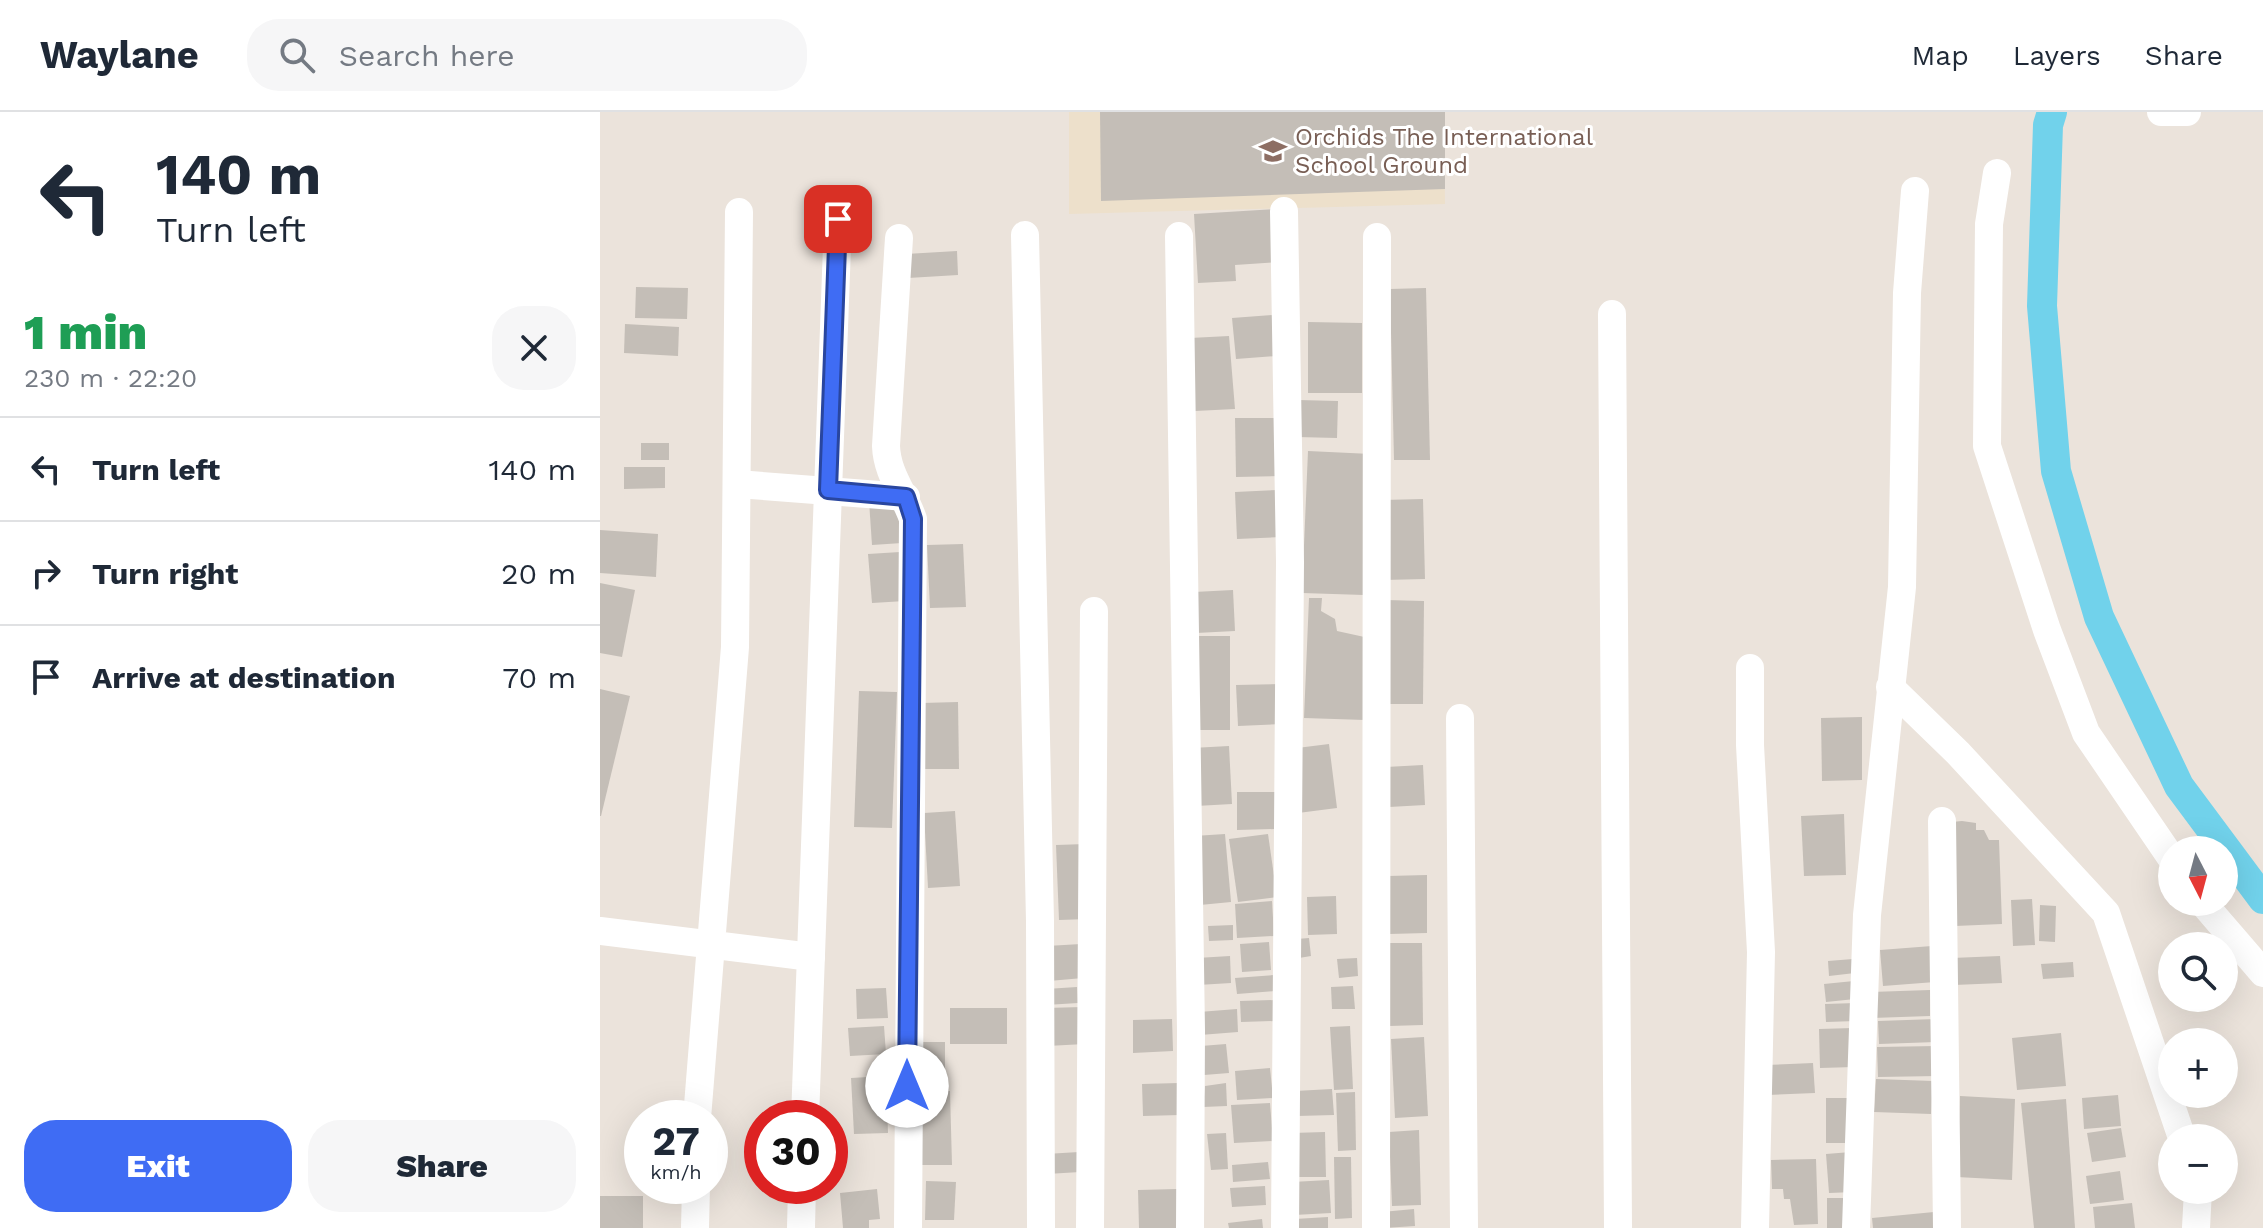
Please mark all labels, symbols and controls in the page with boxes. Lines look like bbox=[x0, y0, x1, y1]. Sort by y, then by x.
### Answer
search box bbox=[247, 19, 807, 91]
text: Waylane bbox=[40, 33, 199, 77]
icon: search bbox=[275, 33, 319, 77]
text: Search here bbox=[339, 38, 515, 73]
text: Map bbox=[1912, 39, 1969, 72]
text: Layers bbox=[2013, 39, 2101, 72]
text: Share bbox=[2145, 39, 2223, 72]
place label: Orchids The International School Ground bbox=[1295, 123, 1594, 179]
school or university icon: Orchids The International School Ground bbox=[1258, 136, 1288, 166]
text: 140 m bbox=[156, 142, 321, 208]
icon: left bbox=[24, 144, 128, 248]
pin bbox=[804, 185, 872, 253]
icon: arrive bbox=[816, 197, 860, 241]
text: Turn left bbox=[156, 209, 306, 251]
text: 1 min bbox=[24, 304, 147, 361]
button: close bbox=[492, 306, 576, 390]
text: 230 m · 22:20 bbox=[24, 363, 197, 393]
icon: left bbox=[24, 447, 68, 491]
text: Turn left bbox=[92, 452, 220, 487]
text: 140 m bbox=[488, 452, 576, 487]
icon: right bbox=[24, 551, 68, 595]
text: Turn right bbox=[92, 556, 238, 591]
text: 20 m bbox=[501, 556, 576, 591]
icon: arrive bbox=[24, 655, 68, 699]
text: Arrive at destination bbox=[92, 660, 396, 695]
text: 70 m bbox=[502, 660, 576, 695]
north arrow bbox=[2158, 836, 2238, 916]
map controls bbox=[2158, 836, 2238, 1204]
button: search bbox=[2158, 932, 2238, 1012]
button: + bbox=[2158, 1028, 2238, 1108]
position arrow bbox=[865, 1044, 949, 1128]
speed limit sign: 30 bbox=[744, 1100, 848, 1204]
text: 27 bbox=[652, 1118, 700, 1165]
button: Exit bbox=[24, 1120, 292, 1212]
button: Share bbox=[308, 1120, 576, 1212]
button: − bbox=[2158, 1124, 2238, 1204]
text: km/h bbox=[650, 1160, 702, 1184]

